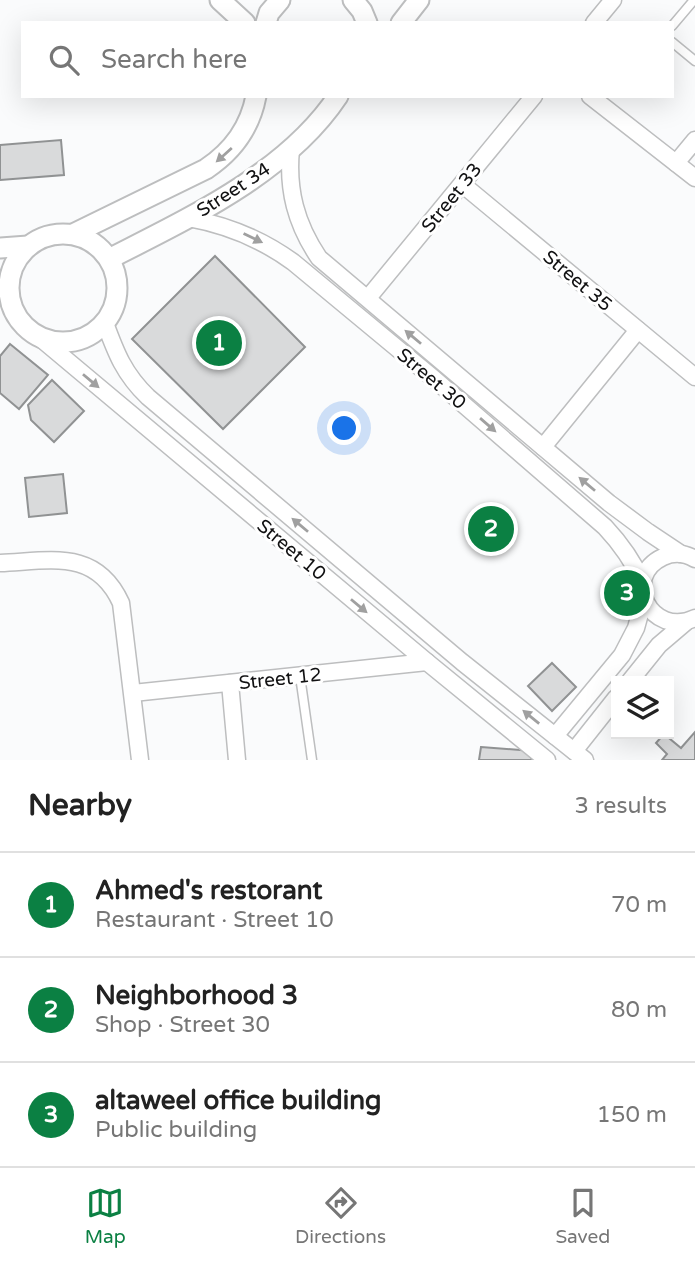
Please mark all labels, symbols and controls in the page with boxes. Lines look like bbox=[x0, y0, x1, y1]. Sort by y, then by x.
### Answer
search box bbox=[21, 21, 674, 98]
icon: search bbox=[45, 41, 83, 79]
text: Search here bbox=[101, 44, 247, 75]
one-way arrow bbox=[216, 146, 233, 162]
street label: Street 34 bbox=[193, 158, 274, 222]
street label: Street 33 bbox=[417, 158, 486, 237]
one-way arrow bbox=[243, 232, 263, 243]
street label: Street 35 bbox=[538, 246, 616, 316]
pin: 1 bbox=[196, 317, 242, 369]
one-way arrow bbox=[405, 330, 422, 345]
street label: Street 30 bbox=[392, 344, 470, 414]
one-way arrow bbox=[82, 373, 100, 388]
your location bbox=[327, 411, 361, 445]
one-way arrow bbox=[479, 417, 496, 432]
one-way arrow bbox=[578, 476, 596, 492]
pin: 2 bbox=[468, 503, 514, 555]
street label: Street 10 bbox=[252, 515, 330, 585]
one-way arrow bbox=[291, 518, 308, 533]
pin: 3 bbox=[604, 567, 650, 619]
one-way arrow bbox=[351, 598, 368, 613]
street label: Street 12 bbox=[238, 664, 323, 694]
map controls bbox=[611, 676, 674, 739]
button: layers bbox=[611, 676, 674, 739]
one-way arrow bbox=[523, 710, 541, 725]
text: Nearby bbox=[28, 787, 132, 824]
text: 3 results bbox=[574, 792, 667, 820]
text: Ahmed's restorant bbox=[95, 875, 322, 906]
text: 1 bbox=[44, 891, 58, 919]
text: 70 m bbox=[611, 891, 667, 919]
text: Restaurant · Street 10 bbox=[95, 906, 334, 934]
text: Neighborhood 3 bbox=[95, 980, 298, 1011]
text: 2 bbox=[44, 996, 58, 1024]
text: 80 m bbox=[611, 996, 667, 1024]
text: Shop · Street 30 bbox=[95, 1011, 270, 1039]
text: altaweel office building bbox=[95, 1085, 382, 1116]
text: 3 bbox=[44, 1101, 58, 1129]
text: 150 m bbox=[597, 1101, 667, 1129]
text: Public building bbox=[95, 1116, 257, 1144]
tab: Map bbox=[85, 1184, 126, 1248]
tab: Directions bbox=[295, 1184, 386, 1248]
tab: Saved bbox=[555, 1184, 610, 1248]

